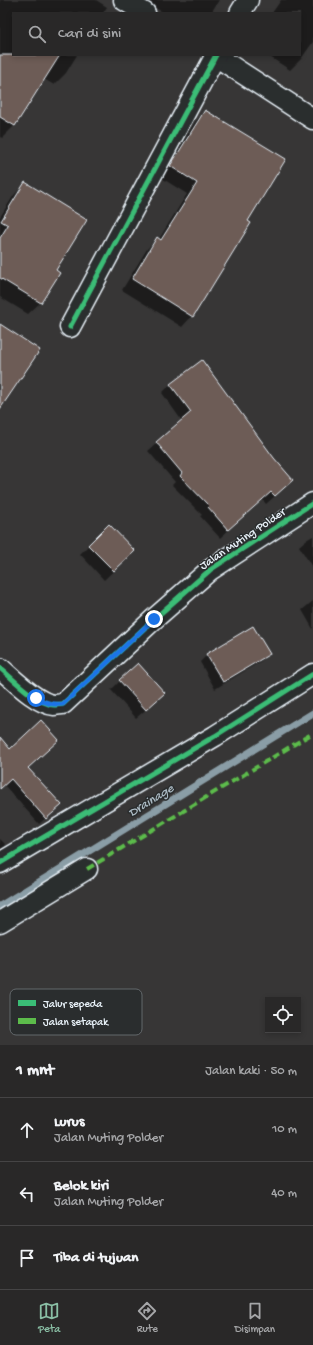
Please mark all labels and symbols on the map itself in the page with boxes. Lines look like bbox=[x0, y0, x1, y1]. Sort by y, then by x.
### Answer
street label: Jalan Muting Polder bbox=[197, 505, 290, 574]
route end bbox=[145, 610, 163, 628]
route start bbox=[27, 689, 45, 707]
water label: Drainage bbox=[126, 781, 178, 821]
legend bbox=[10, 989, 142, 1035]
text: Jalur sepeda bbox=[43, 999, 103, 1011]
text: Jalan setapak bbox=[43, 1017, 109, 1029]

